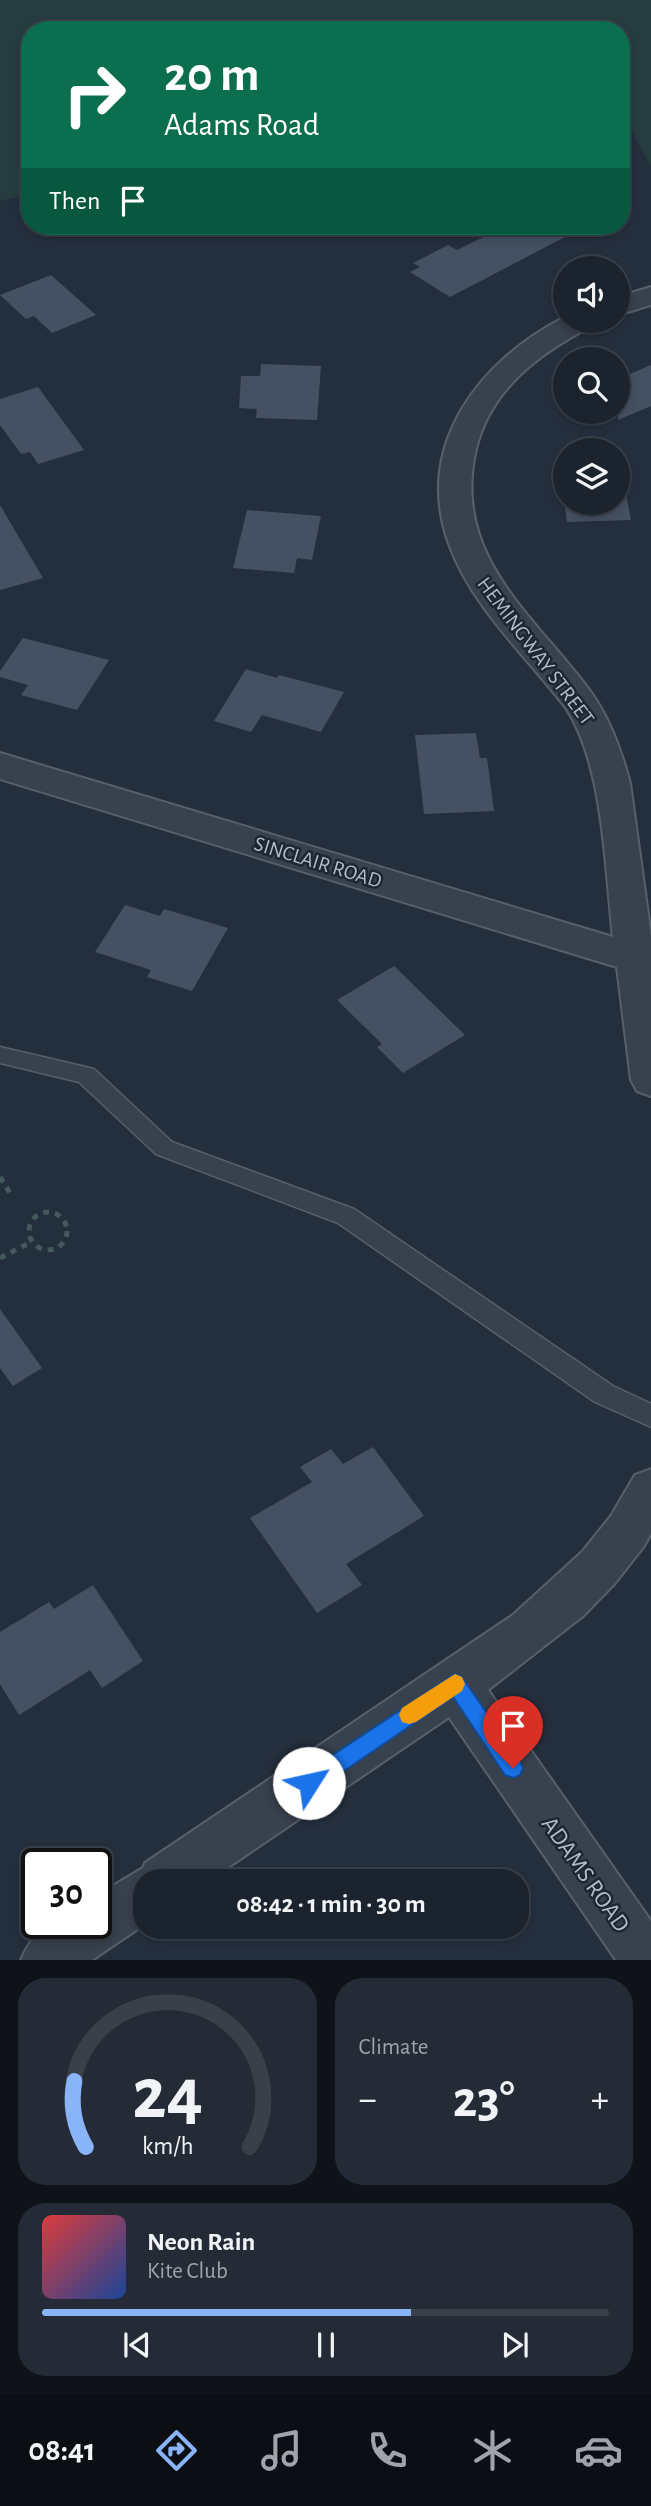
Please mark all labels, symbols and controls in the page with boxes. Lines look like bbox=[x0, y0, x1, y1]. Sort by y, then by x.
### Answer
icon: right bbox=[49, 49, 140, 140]
text: 20 m bbox=[164, 51, 260, 100]
text: Adams Road bbox=[164, 109, 319, 141]
icon: arrive bbox=[114, 182, 152, 220]
text: Then bbox=[49, 188, 100, 214]
map controls bbox=[553, 256, 630, 515]
button: sound bbox=[553, 256, 630, 333]
button: search bbox=[553, 347, 630, 424]
button: layers bbox=[553, 438, 630, 515]
street label: HEMINGWAY STREET bbox=[473, 573, 598, 729]
street label: SINCLAIR ROAD bbox=[252, 833, 384, 892]
pin bbox=[483, 1696, 543, 1768]
icon: arrive bbox=[494, 1707, 532, 1745]
position arrow bbox=[272, 1746, 346, 1820]
street label: ADAMS ROAD bbox=[537, 1813, 634, 1937]
speed limit sign: 30 bbox=[21, 1848, 112, 1939]
text: 08:42 · 1 min · 30 m bbox=[236, 1891, 426, 1917]
text: Climate bbox=[359, 2036, 428, 2059]
text: 24 bbox=[132, 2060, 203, 2133]
text: 23° bbox=[453, 2074, 515, 2126]
text: − bbox=[359, 2081, 377, 2119]
text: + bbox=[591, 2081, 609, 2119]
text: km/h bbox=[141, 2134, 193, 2159]
text: Neon Rain bbox=[147, 2229, 255, 2255]
text: Kite Club bbox=[147, 2260, 228, 2283]
icon: previous bbox=[118, 2326, 156, 2364]
icon: pause bbox=[307, 2326, 345, 2364]
icon: next bbox=[496, 2326, 534, 2364]
icon: directions bbox=[152, 2426, 201, 2475]
icon: music bbox=[257, 2426, 306, 2475]
icon: phone bbox=[363, 2426, 412, 2475]
icon: climate bbox=[468, 2426, 517, 2475]
icon: car bbox=[574, 2426, 623, 2475]
text: 08:41 bbox=[28, 2434, 96, 2466]

